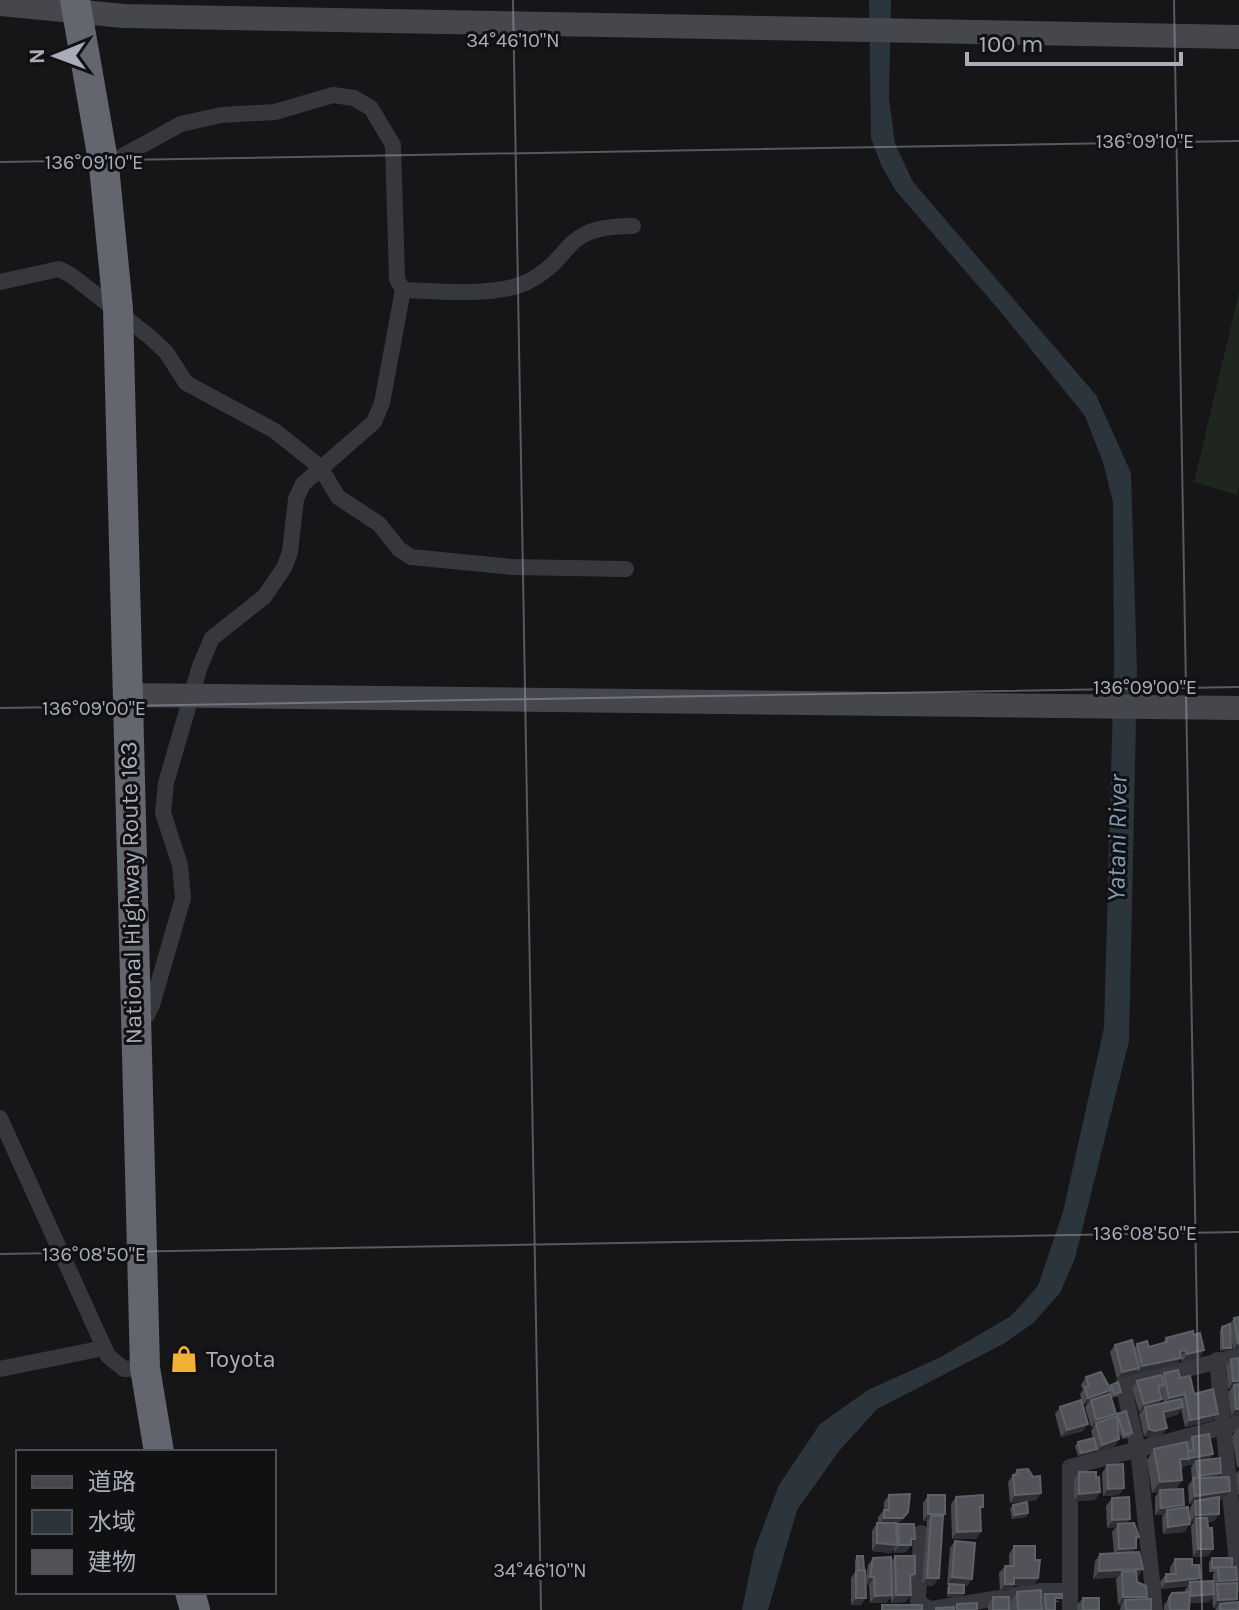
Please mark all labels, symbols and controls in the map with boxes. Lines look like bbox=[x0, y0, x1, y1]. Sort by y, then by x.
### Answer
north arrow bbox=[16, 16, 96, 96]
scale bar bbox=[967, 16, 1181, 66]
text: 34°46'10"N bbox=[466, 29, 560, 52]
text: 100 m bbox=[979, 30, 1044, 58]
text: N bbox=[24, 48, 50, 64]
text: 136°09'10"E bbox=[1096, 130, 1194, 153]
text: 136°09'10"E bbox=[45, 151, 143, 174]
text: 136°09'00"E bbox=[1093, 676, 1197, 699]
text: 136°09'00"E bbox=[42, 697, 146, 720]
street label: National Highway Route 163 bbox=[114, 741, 148, 1045]
water label: Yatani River bbox=[1100, 773, 1134, 902]
text: 136°08'50"E bbox=[1093, 1222, 1197, 1245]
text: 136°08'50"E bbox=[42, 1243, 146, 1266]
shop icon: Toyota bbox=[169, 1344, 199, 1374]
place label: Toyota bbox=[206, 1345, 276, 1373]
legend bbox=[16, 1450, 276, 1594]
text: 道路 bbox=[88, 1468, 136, 1496]
text: 水域 bbox=[88, 1508, 136, 1536]
text: 建物 bbox=[88, 1548, 136, 1576]
text: 34°46'10"N bbox=[493, 1559, 587, 1582]

